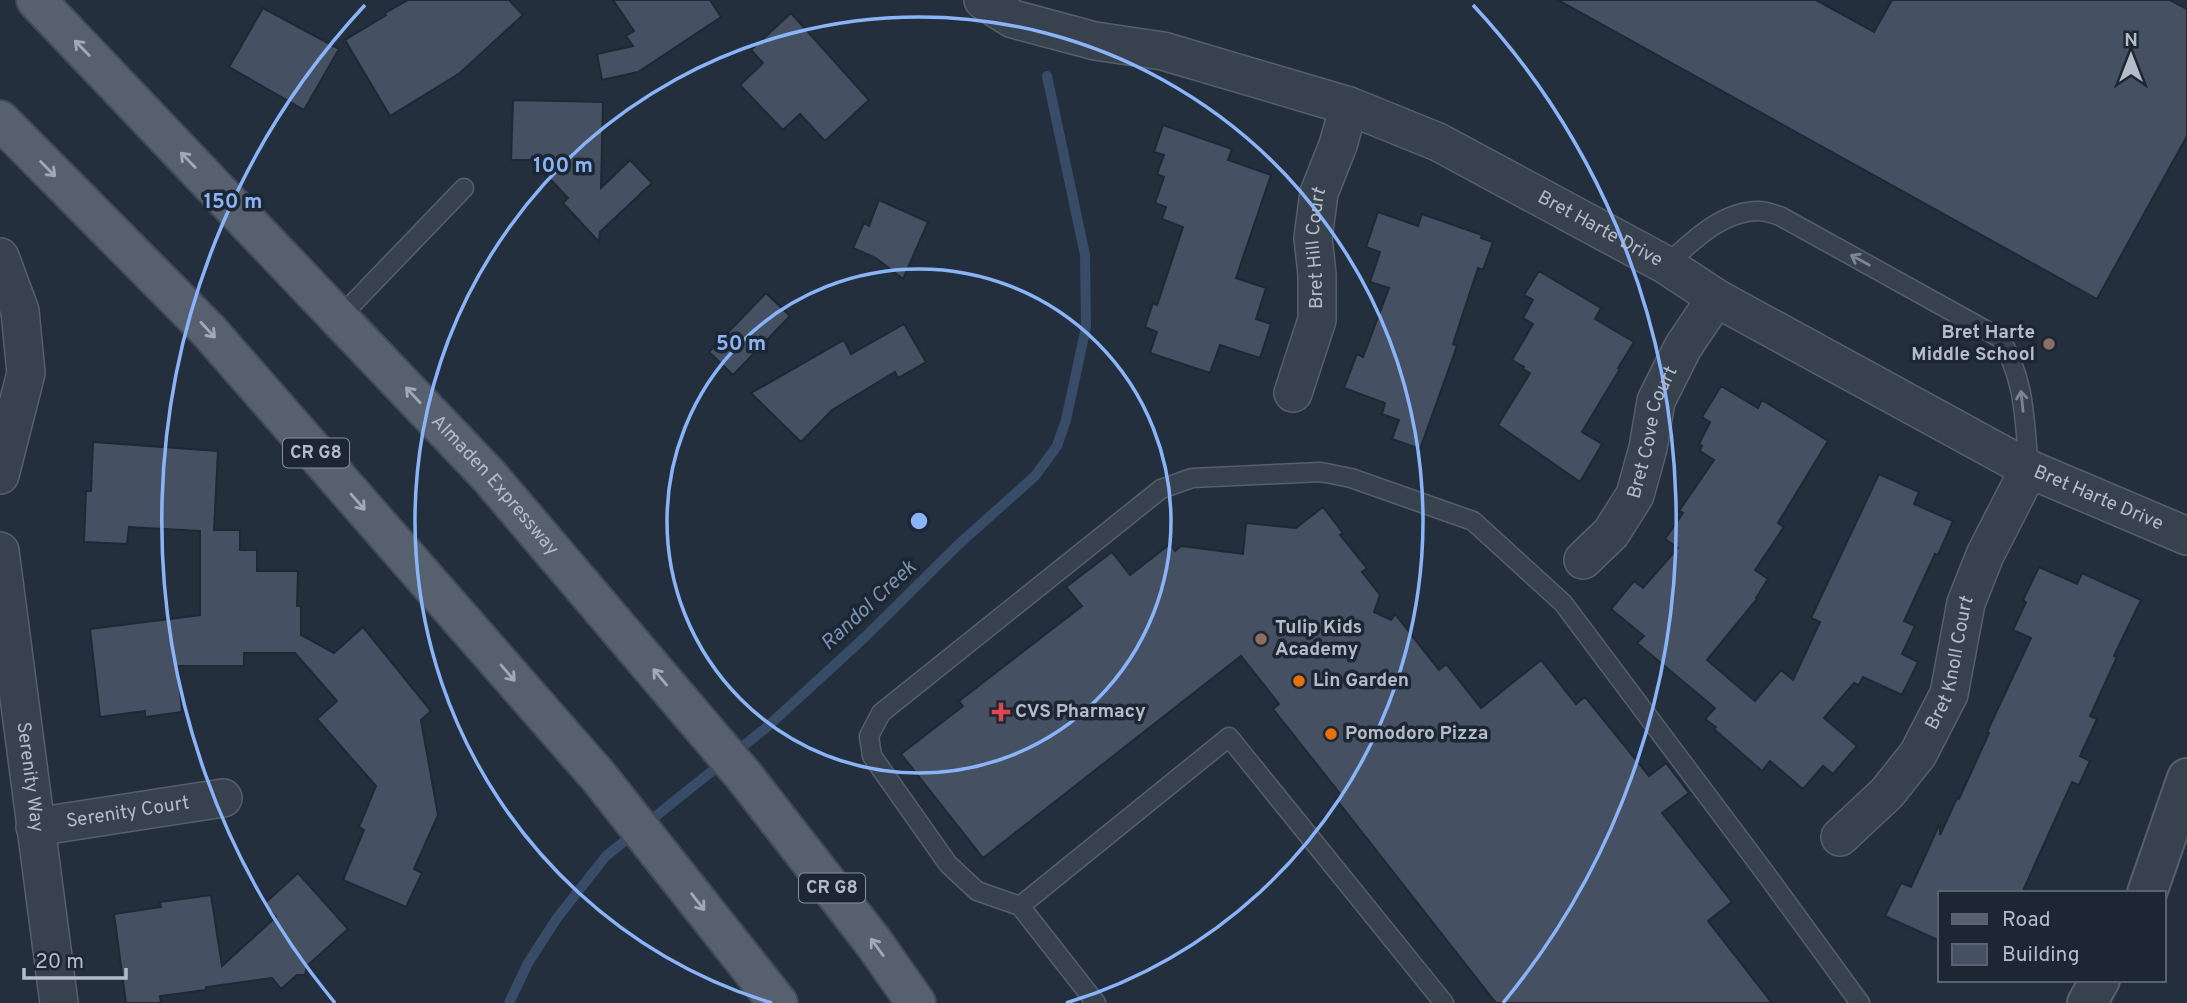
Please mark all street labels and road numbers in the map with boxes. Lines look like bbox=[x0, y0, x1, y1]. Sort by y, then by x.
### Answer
street label: Bret Hill Court bbox=[1301, 183, 1332, 309]
street label: Bret Harte Drive bbox=[1533, 186, 1667, 273]
street label: Bret Cove Court bbox=[1623, 362, 1683, 501]
street label: Almaden Expressway bbox=[426, 410, 564, 561]
road number: CR G8 bbox=[283, 438, 349, 467]
street label: Bret Harte Drive bbox=[2030, 460, 2167, 536]
street label: Bret Knoll Court bbox=[1920, 592, 1980, 734]
street label: Serenity Way bbox=[10, 721, 49, 834]
street label: Serenity Court bbox=[65, 791, 191, 834]
road number: CR G8 bbox=[799, 874, 865, 903]

